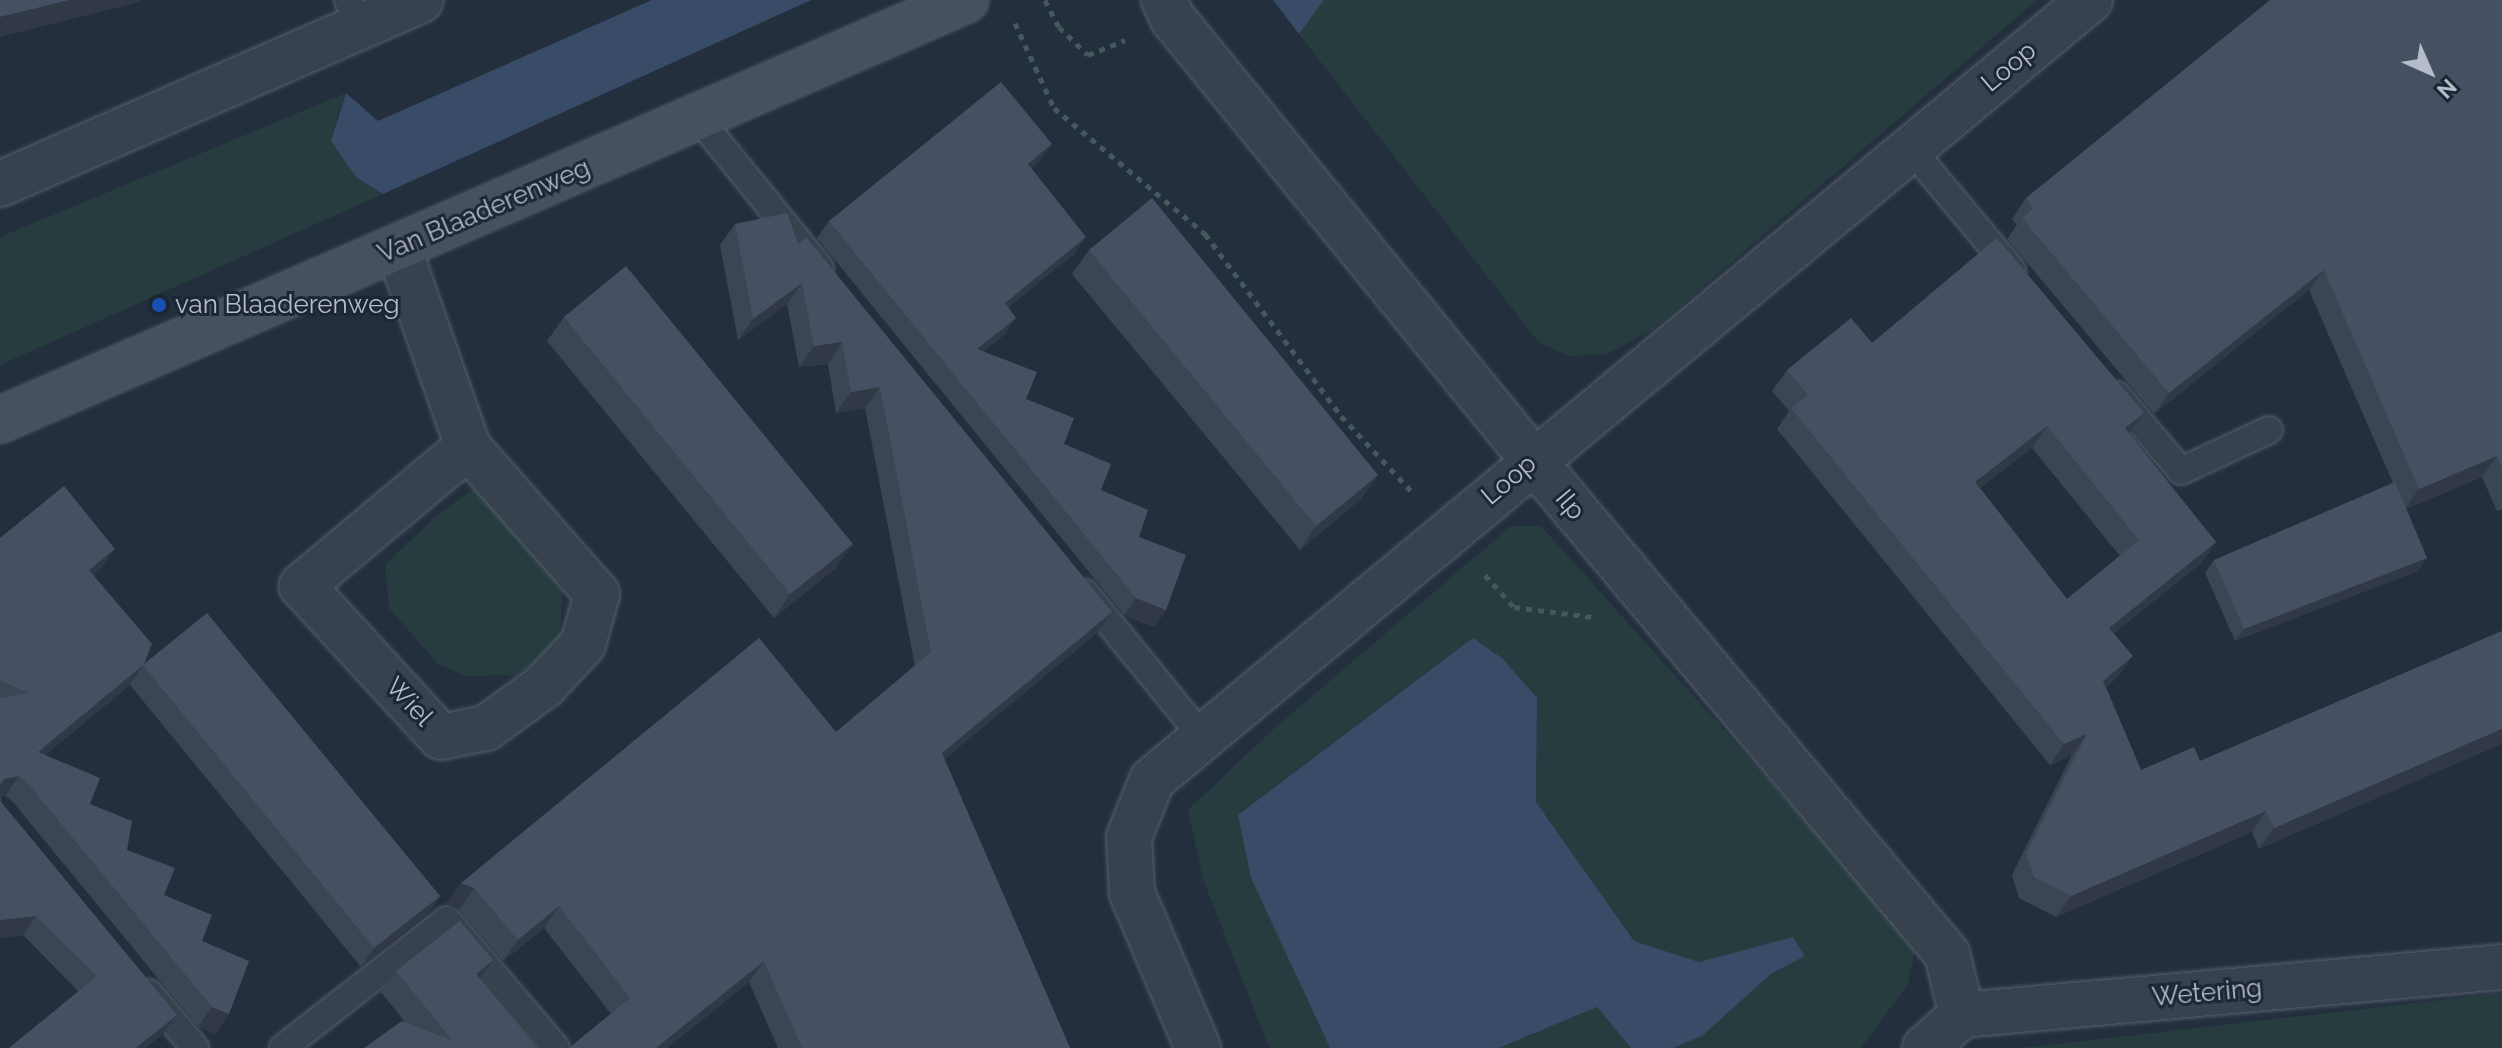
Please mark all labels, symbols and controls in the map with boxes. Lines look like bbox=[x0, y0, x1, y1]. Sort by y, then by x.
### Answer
north arrow bbox=[2390, 32, 2470, 112]
street label: Loop bbox=[1975, 35, 2043, 99]
text: N bbox=[2432, 74, 2462, 104]
street label: Van Blaaderenweg bbox=[373, 152, 595, 270]
place label: van Blaaderenweg bbox=[175, 289, 399, 321]
marker: van Blaaderenweg bbox=[150, 296, 168, 314]
street label: Loop bbox=[1475, 448, 1543, 512]
street label: Ilp bbox=[1549, 484, 1591, 526]
street label: Wiel bbox=[379, 671, 439, 733]
street label: Wetering bbox=[2151, 973, 2263, 1013]

